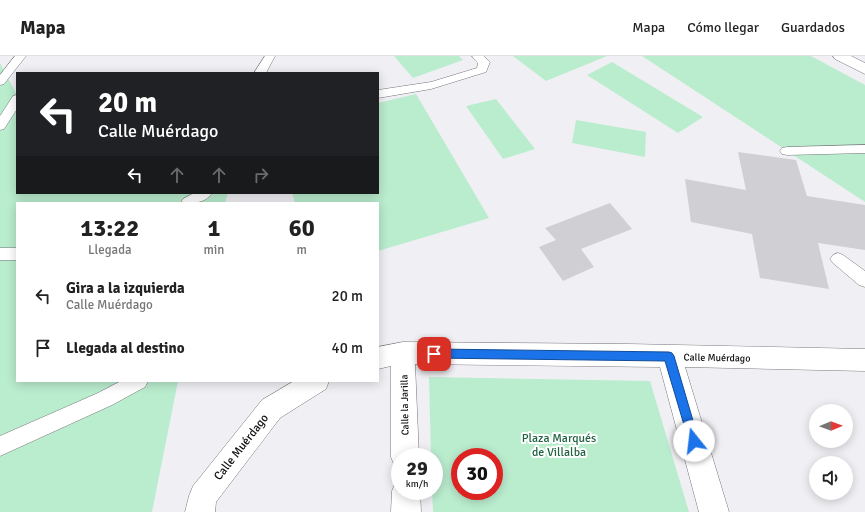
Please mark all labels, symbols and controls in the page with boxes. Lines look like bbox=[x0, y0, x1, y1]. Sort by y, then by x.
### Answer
text: Mapa bbox=[20, 16, 66, 40]
text: Mapa bbox=[632, 19, 665, 36]
text: Cómo llegar bbox=[687, 19, 759, 36]
text: Guardados bbox=[781, 19, 845, 36]
text: 20 m bbox=[98, 86, 157, 120]
icon: left bbox=[32, 88, 84, 140]
text: Calle Muérdago bbox=[98, 120, 218, 142]
icon: left bbox=[124, 164, 146, 186]
icon: ahead bbox=[166, 164, 188, 186]
icon: ahead bbox=[208, 164, 230, 186]
icon: right bbox=[250, 164, 272, 186]
text: 13:22 bbox=[80, 213, 139, 243]
text: 1 bbox=[207, 213, 220, 243]
text: 60 bbox=[289, 213, 315, 243]
text: Llegada bbox=[88, 242, 132, 258]
text: min bbox=[203, 242, 224, 258]
text: m bbox=[297, 242, 307, 258]
text: Gira a la izquierda bbox=[66, 279, 185, 297]
icon: left bbox=[32, 285, 54, 307]
text: 20 m bbox=[332, 287, 363, 305]
text: Calle Muérdago bbox=[66, 297, 153, 313]
icon: arrive bbox=[32, 337, 54, 359]
pin bbox=[417, 337, 451, 371]
text: Llegada al destino bbox=[66, 339, 185, 357]
text: 40 m bbox=[332, 339, 363, 357]
icon: arrive bbox=[423, 343, 445, 365]
street label: Calle Muérdago bbox=[683, 351, 751, 365]
street label: Calle la Jarilla bbox=[398, 374, 412, 436]
north arrow bbox=[809, 404, 853, 448]
map controls bbox=[809, 404, 853, 500]
street label: Calle Muérdago bbox=[211, 411, 272, 484]
position arrow bbox=[673, 420, 715, 462]
park label: Plaza Marqués de Villalba bbox=[522, 431, 596, 460]
speed limit sign: 30 bbox=[451, 448, 503, 500]
text: 29 bbox=[406, 456, 428, 481]
button: sound bbox=[809, 456, 853, 500]
text: km/h bbox=[406, 478, 428, 490]

